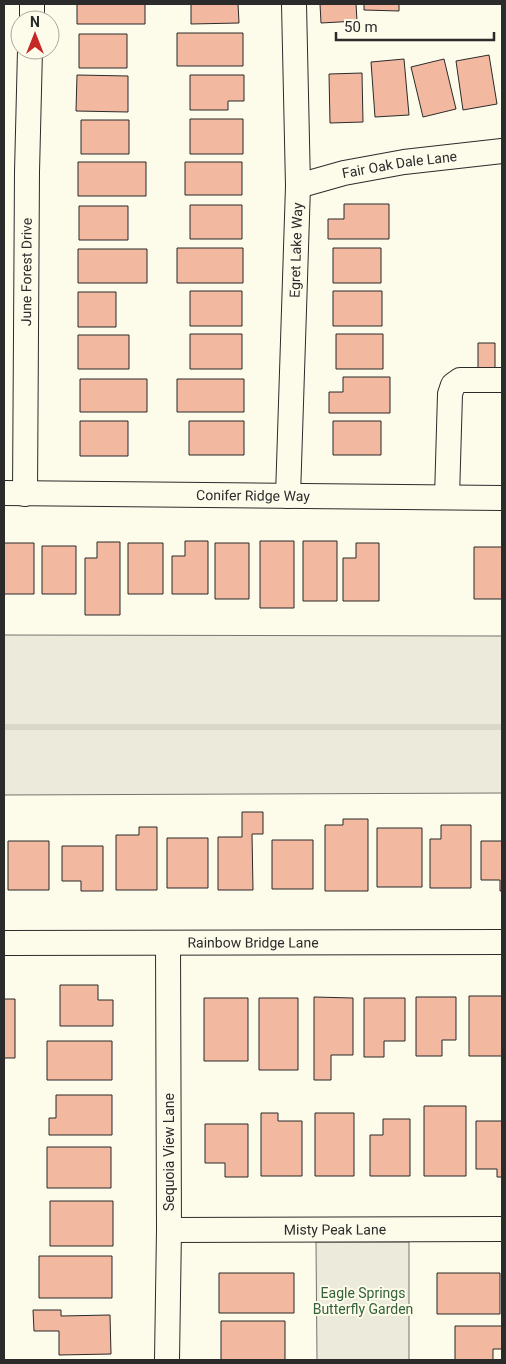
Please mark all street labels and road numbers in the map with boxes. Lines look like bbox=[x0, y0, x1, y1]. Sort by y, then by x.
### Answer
street label: Fair Oak Dale Lane bbox=[341, 148, 458, 181]
street label: Egret Lake Way bbox=[286, 202, 305, 298]
street label: June Forest Drive bbox=[18, 218, 35, 326]
street label: Conifer Ridge Way bbox=[196, 487, 310, 504]
street label: Rainbow Bridge Lane bbox=[187, 934, 319, 951]
street label: Sequoia View Lane bbox=[161, 1093, 177, 1211]
street label: Misty Peak Lane bbox=[284, 1221, 386, 1238]

